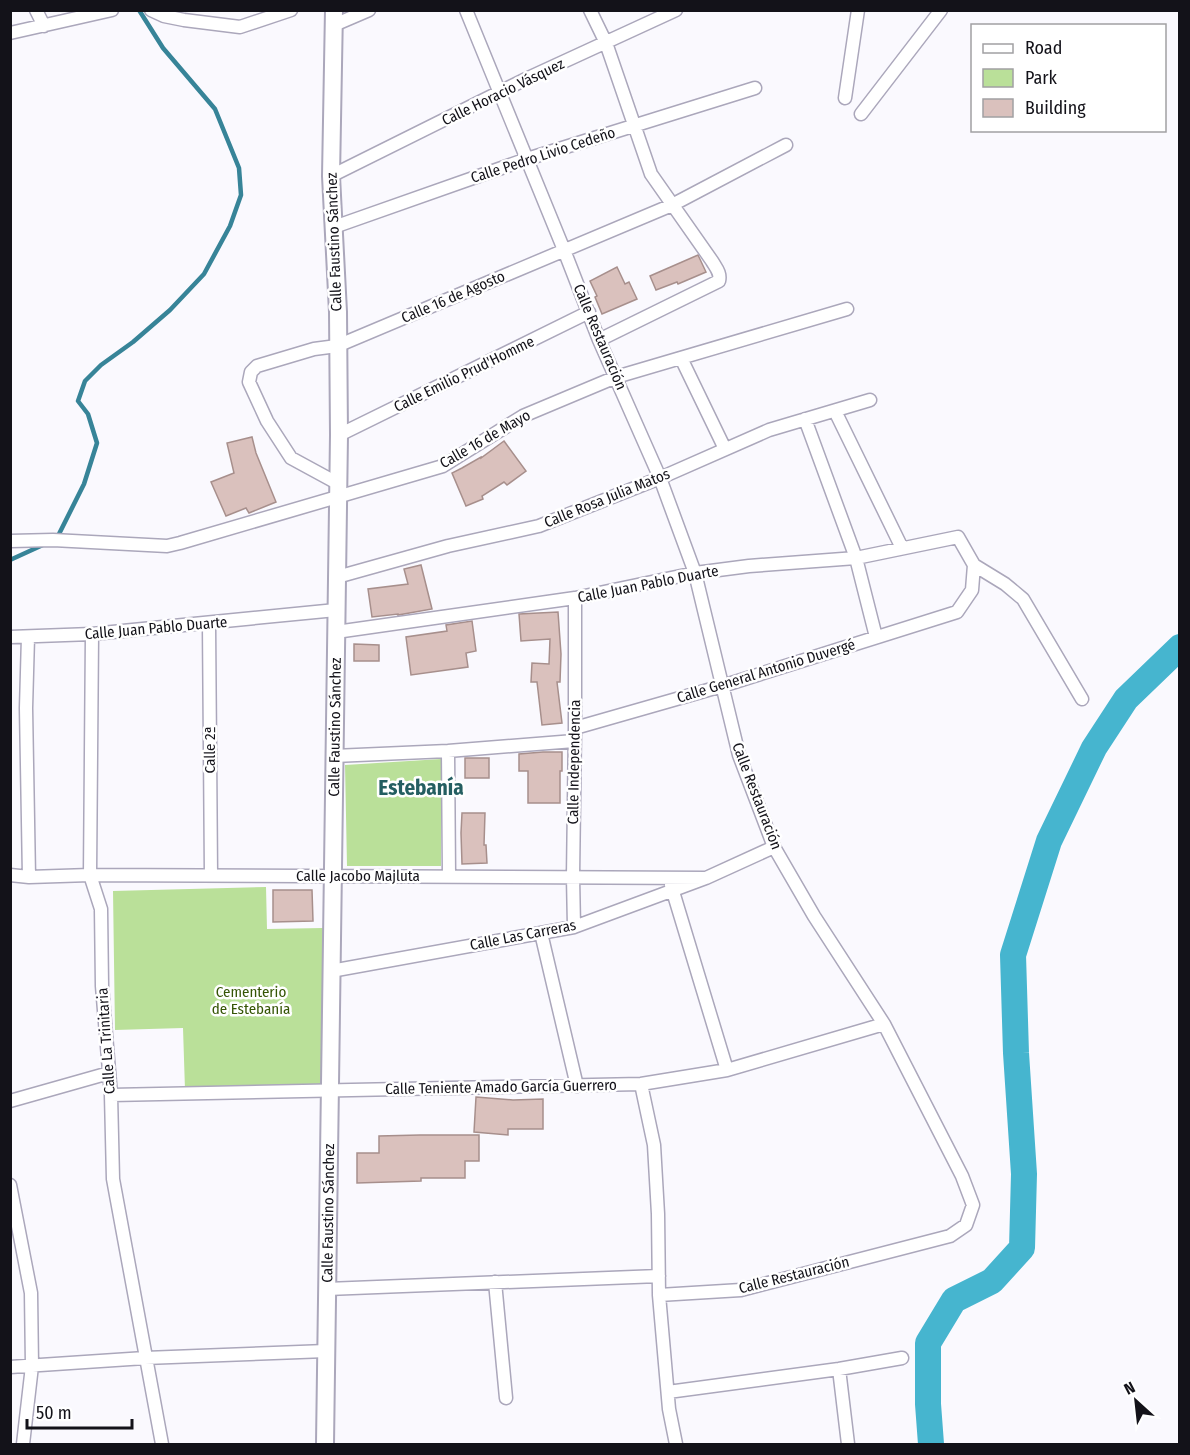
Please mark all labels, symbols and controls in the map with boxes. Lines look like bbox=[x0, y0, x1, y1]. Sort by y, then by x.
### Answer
legend bbox=[971, 24, 1166, 132]
text: Road bbox=[1025, 37, 1062, 59]
street label: Calle Horacio Vásquez bbox=[439, 55, 567, 129]
text: Park bbox=[1025, 67, 1058, 89]
text: Building bbox=[1025, 97, 1086, 119]
street label: Calle Pedro Livio Cedeño bbox=[469, 123, 618, 187]
street label: Calle Faustino Sánchez bbox=[323, 172, 345, 312]
street label: Calle 16 de Agosto bbox=[398, 267, 508, 327]
street label: Calle Restauración bbox=[570, 281, 630, 393]
street label: Calle Emilio Prud'Homme bbox=[391, 332, 537, 416]
street label: Calle 16 de Mayo bbox=[437, 406, 534, 472]
street label: Calle Rosa Julia Matos bbox=[541, 465, 673, 531]
street label: Calle Juan Pablo Duarte bbox=[576, 562, 720, 606]
street label: Calle Juan Pablo Duarte bbox=[84, 613, 228, 643]
street label: Calle General Antonio Duvergé bbox=[675, 635, 857, 707]
street label: Calle Faustino Sánchez bbox=[325, 657, 345, 797]
street label: Calle Independencia bbox=[564, 699, 584, 825]
street label: Calle 2ª bbox=[201, 726, 219, 773]
street label: Calle Restauración bbox=[728, 740, 786, 852]
district label: Estebanía bbox=[378, 775, 464, 801]
street label: Calle Jacobo Majluta bbox=[296, 867, 420, 885]
street label: Calle Las Carreras bbox=[468, 916, 578, 954]
park label: Cementerio de Estebanía bbox=[212, 983, 290, 1018]
street label: Calle La Trinitaria bbox=[93, 987, 119, 1095]
street label: Calle Teniente Amado García Guerrero bbox=[385, 1076, 617, 1098]
street label: Calle Faustino Sánchez bbox=[318, 1143, 338, 1283]
street label: Calle Restauración bbox=[737, 1253, 851, 1297]
north arrow bbox=[1106, 1371, 1166, 1431]
text: N bbox=[1121, 1377, 1138, 1399]
scale bar bbox=[27, 1392, 132, 1430]
text: 50 m bbox=[36, 1402, 72, 1424]

